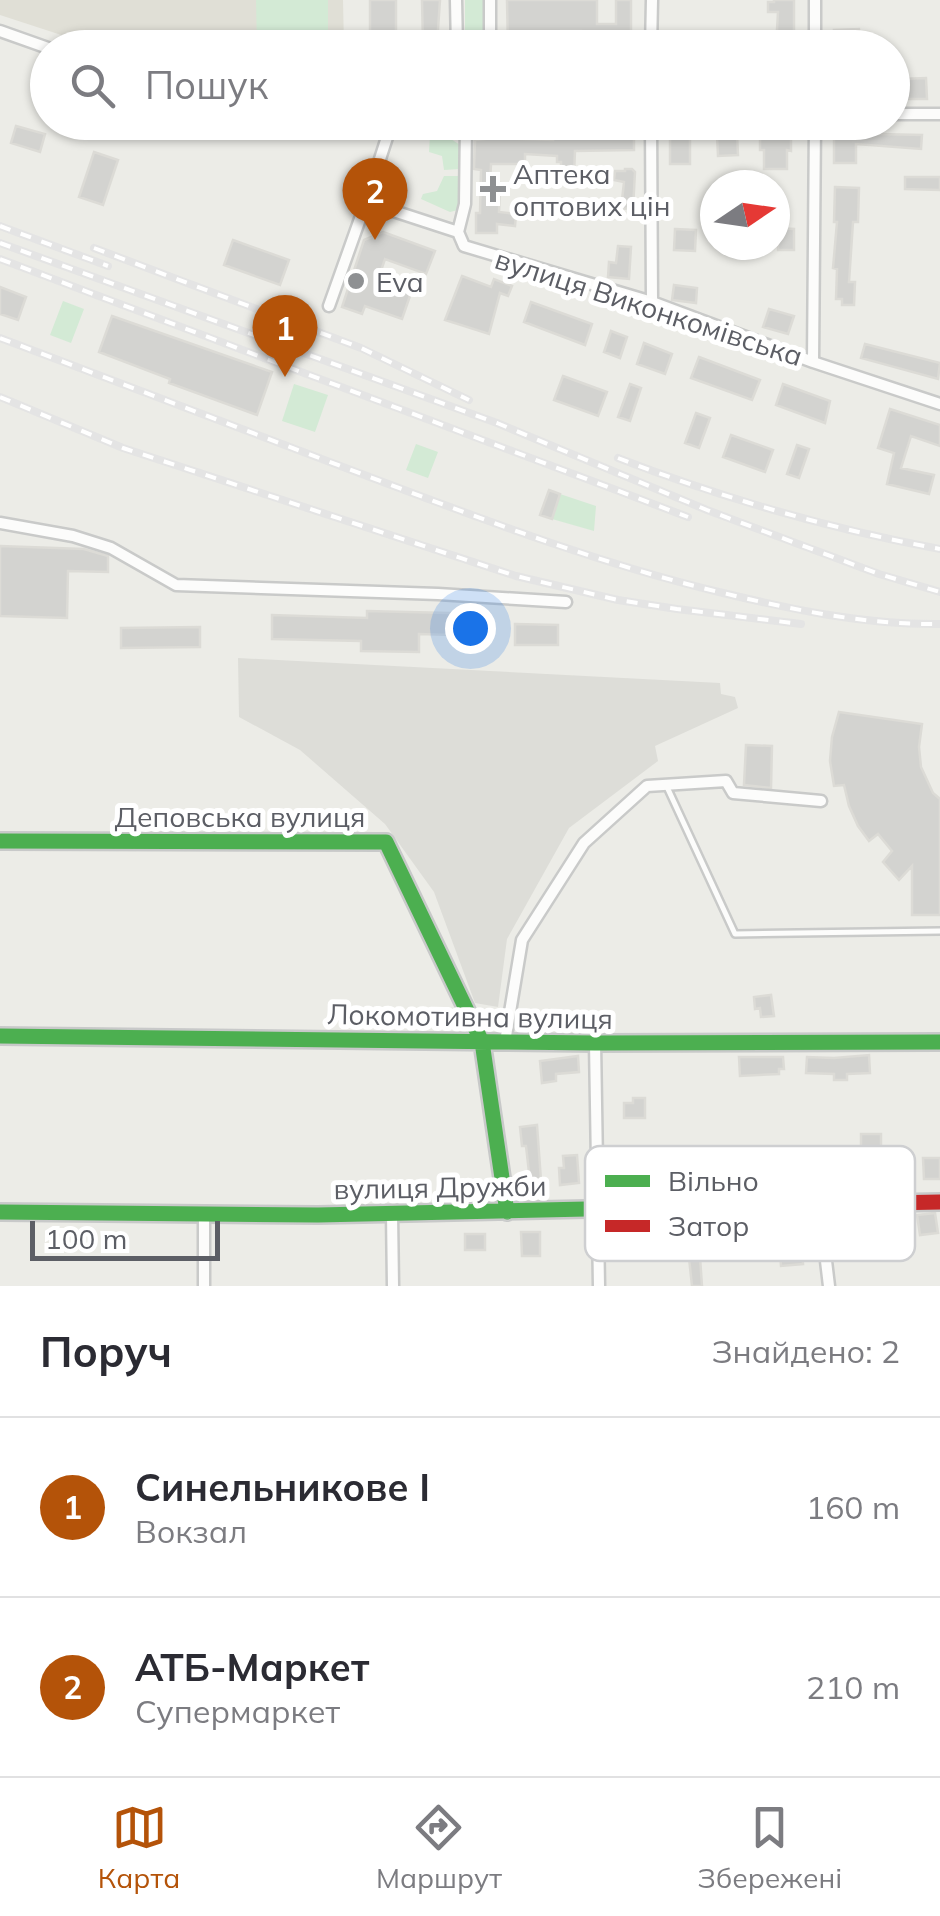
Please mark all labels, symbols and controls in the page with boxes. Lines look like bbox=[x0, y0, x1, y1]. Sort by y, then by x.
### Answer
search box bbox=[30, 30, 910, 140]
icon: search bbox=[65, 58, 120, 113]
text: Пошук bbox=[145, 61, 268, 109]
place label: Аптека оптових цін bbox=[513, 156, 671, 223]
pin: 2 bbox=[342, 158, 408, 240]
north arrow bbox=[700, 170, 790, 260]
marker: Аптека оптових цін bbox=[482, 178, 504, 200]
street label: вулиця Виконкомівська bbox=[491, 241, 807, 373]
place label: Eva bbox=[376, 264, 424, 299]
marker: Eva bbox=[345, 270, 367, 292]
pin: 1 bbox=[252, 294, 318, 377]
your location bbox=[445, 603, 496, 654]
street label: Деповська вулиця bbox=[115, 799, 366, 834]
street label: Локомотивна вулиця bbox=[327, 996, 613, 1036]
legend bbox=[585, 1146, 915, 1261]
text: Вільно bbox=[668, 1163, 759, 1198]
street label: вулиця Дружби bbox=[333, 1168, 547, 1206]
text: Затор bbox=[668, 1208, 749, 1243]
scale bar bbox=[30, 1216, 220, 1260]
text: 100 m bbox=[45, 1221, 127, 1256]
text: Поруч bbox=[40, 1325, 172, 1378]
text: Знайдено: 2 bbox=[712, 1331, 900, 1371]
text: Синельникове І bbox=[135, 1463, 430, 1511]
text: 1 bbox=[63, 1487, 82, 1527]
text: 160 m bbox=[806, 1487, 900, 1527]
text: Вокзал bbox=[135, 1511, 247, 1551]
text: АТБ-Маркет bbox=[135, 1643, 369, 1691]
text: 2 bbox=[63, 1667, 82, 1707]
text: 210 m bbox=[806, 1667, 900, 1707]
text: Супермаркет bbox=[135, 1691, 340, 1731]
tab: Карта bbox=[98, 1800, 180, 1895]
tab: Маршрут bbox=[376, 1800, 502, 1895]
tab: Збережені bbox=[698, 1800, 842, 1895]

